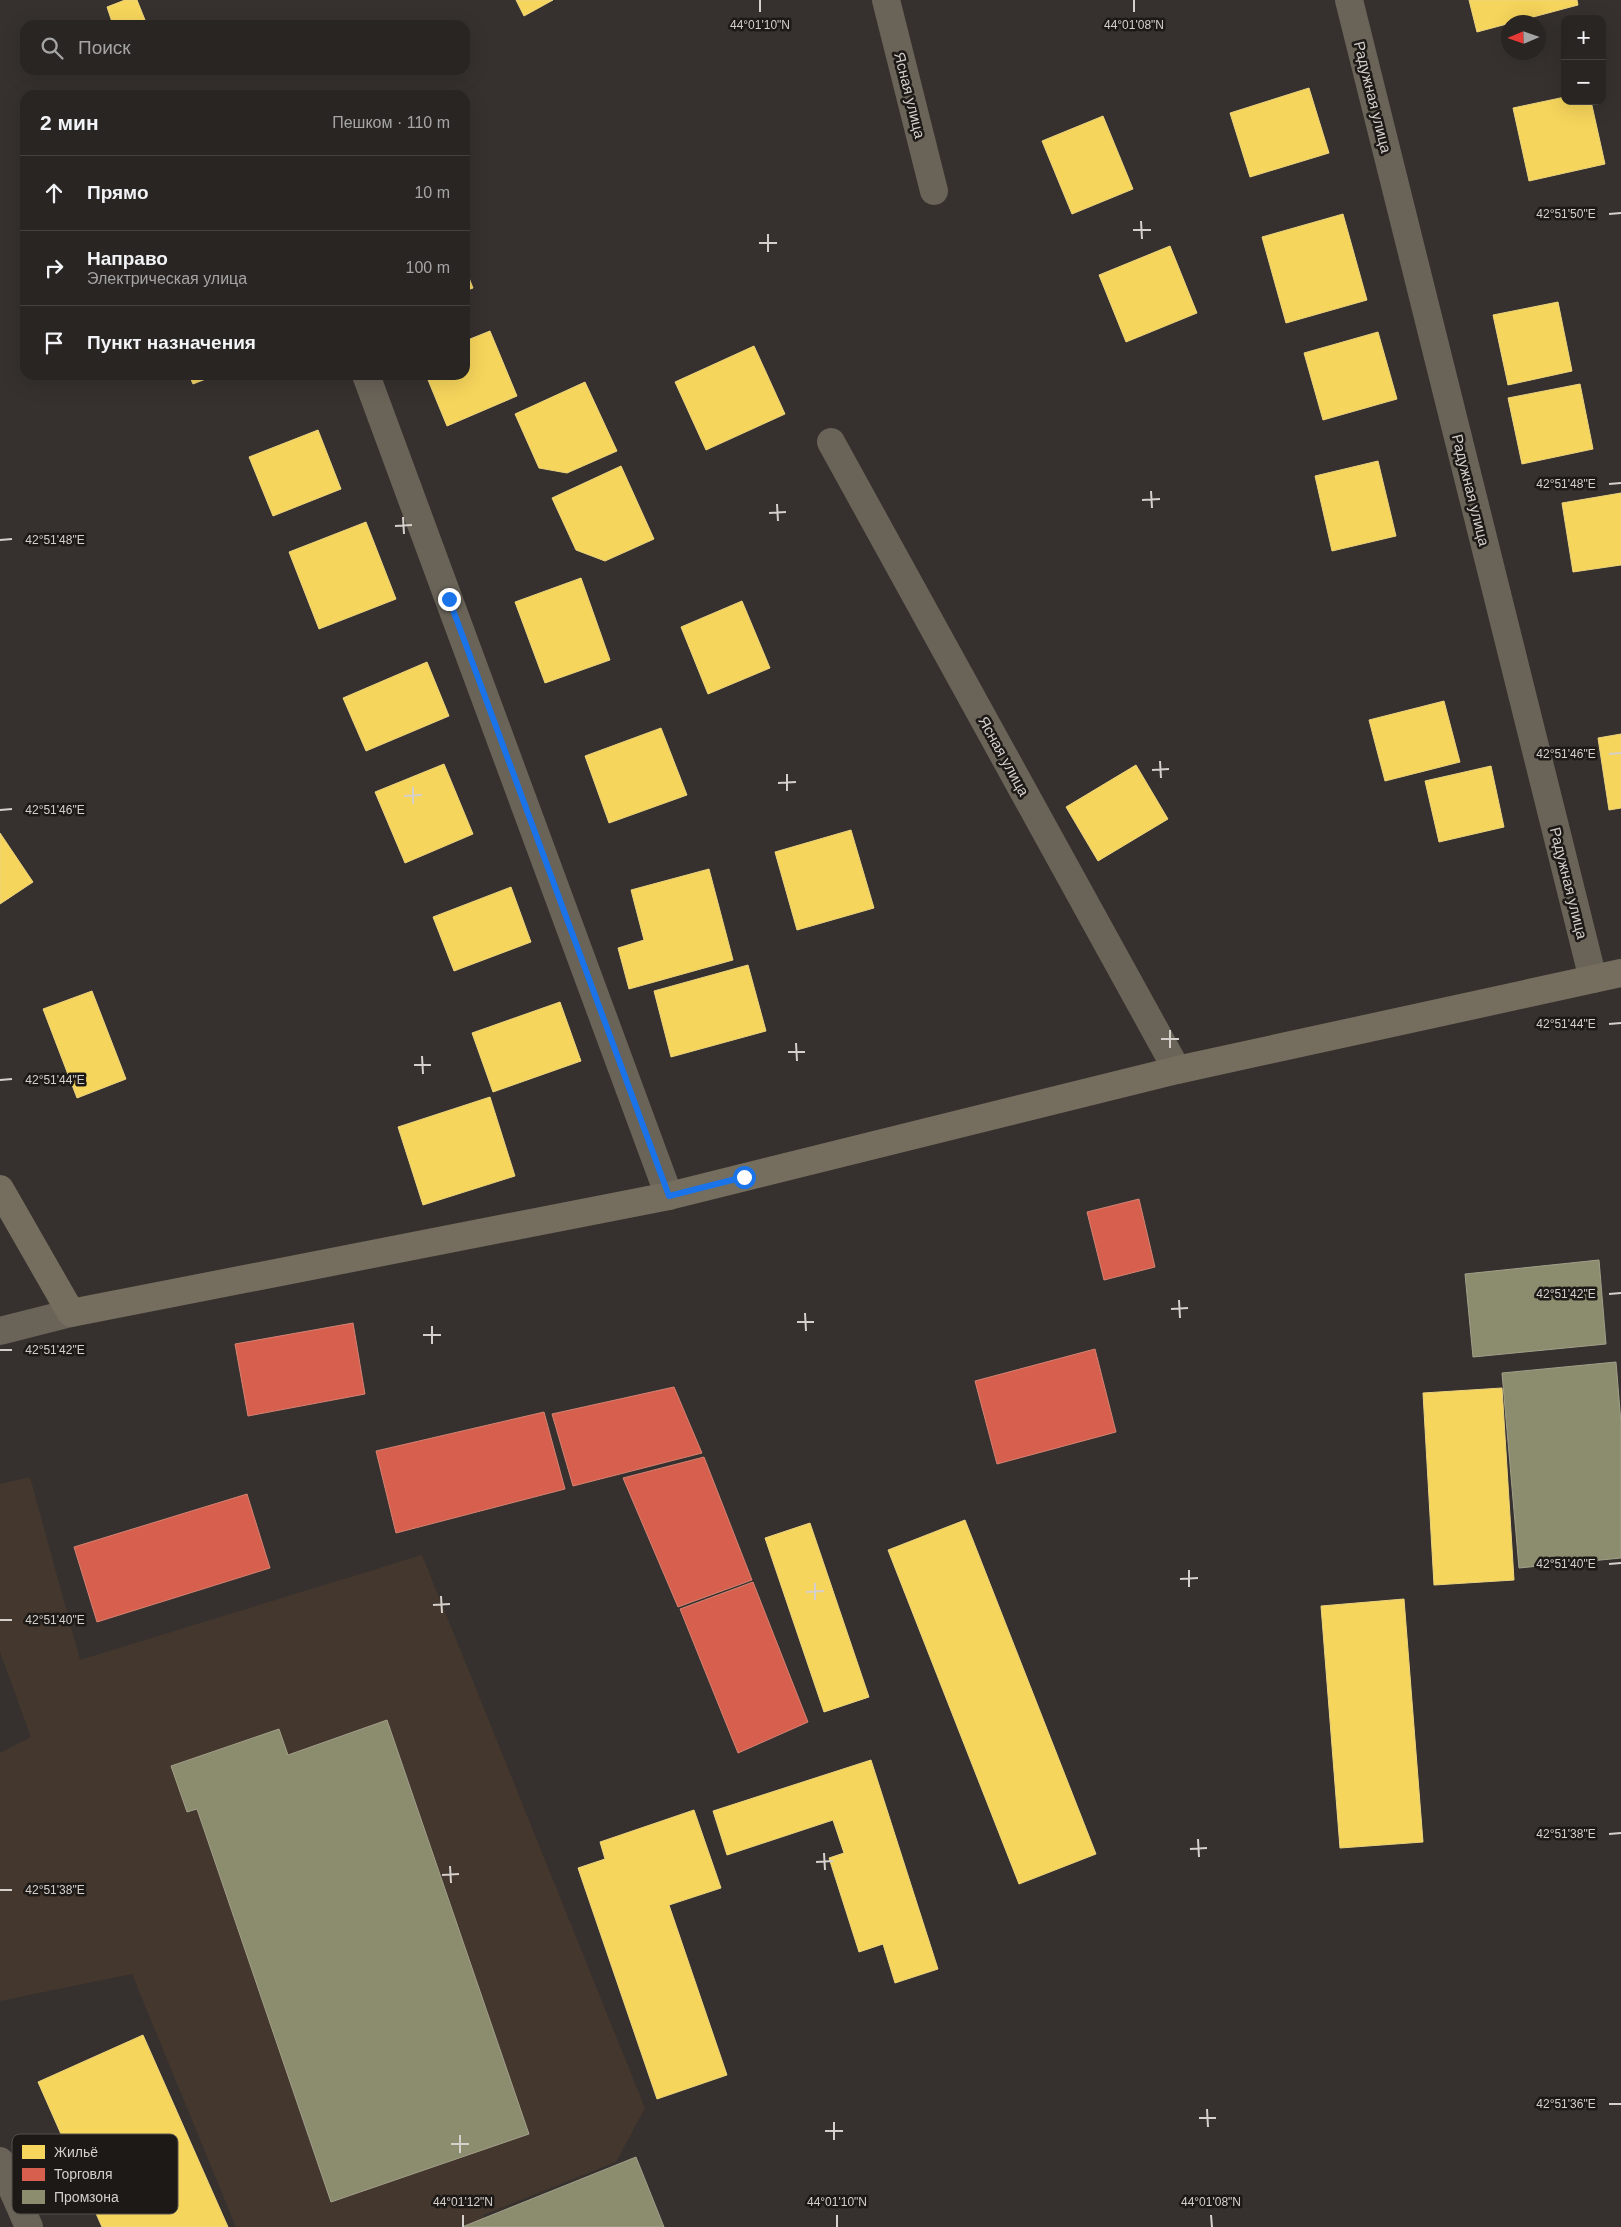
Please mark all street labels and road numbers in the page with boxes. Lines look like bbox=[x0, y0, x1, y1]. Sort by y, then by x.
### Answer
street label: Радужная улица bbox=[1351, 39, 1395, 155]
street label: Ясная улица bbox=[891, 50, 929, 141]
street label: Радужная улица bbox=[1449, 432, 1493, 548]
street label: Ясная улица bbox=[975, 713, 1033, 799]
street label: Радужная улица bbox=[1547, 825, 1591, 941]

